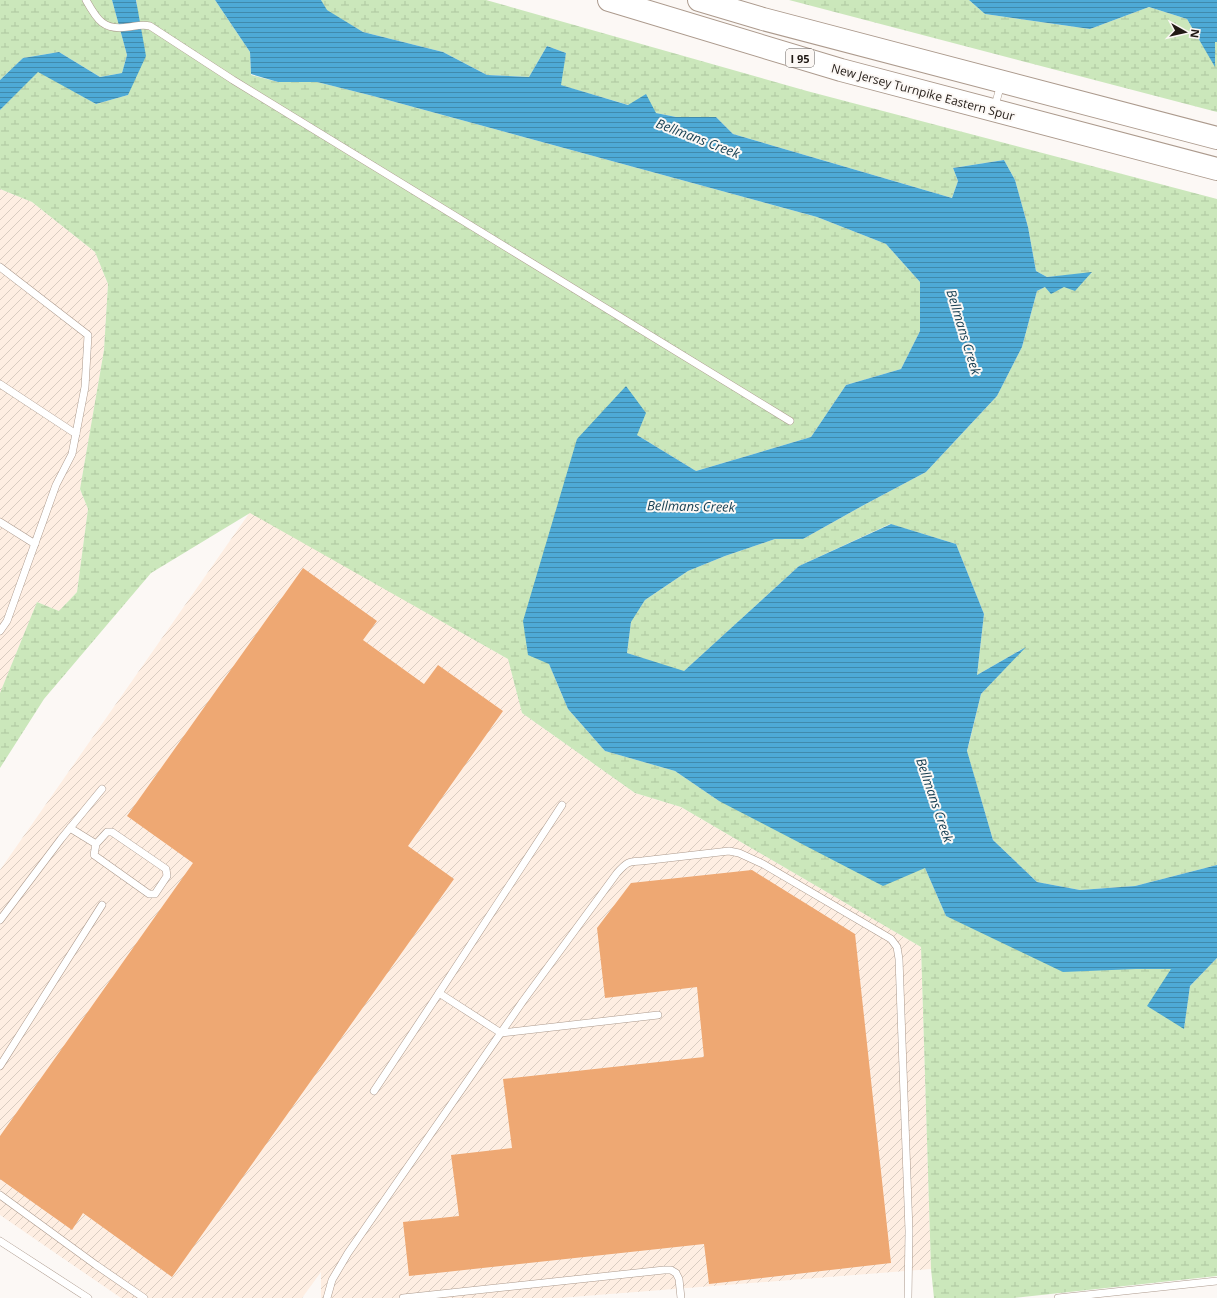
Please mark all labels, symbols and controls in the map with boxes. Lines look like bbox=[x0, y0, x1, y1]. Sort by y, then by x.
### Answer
north arrow bbox=[1165, 12, 1205, 52]
text: N bbox=[1187, 28, 1203, 39]
road number: I 95 bbox=[786, 49, 814, 67]
street label: New Jersey Turnpike Eastern Spur bbox=[829, 59, 1017, 125]
water label: Bellmans Creek bbox=[654, 114, 743, 162]
water label: Bellmans Creek bbox=[943, 287, 986, 377]
water label: Bellmans Creek bbox=[647, 496, 736, 516]
water label: Bellmans Creek bbox=[912, 755, 958, 845]

